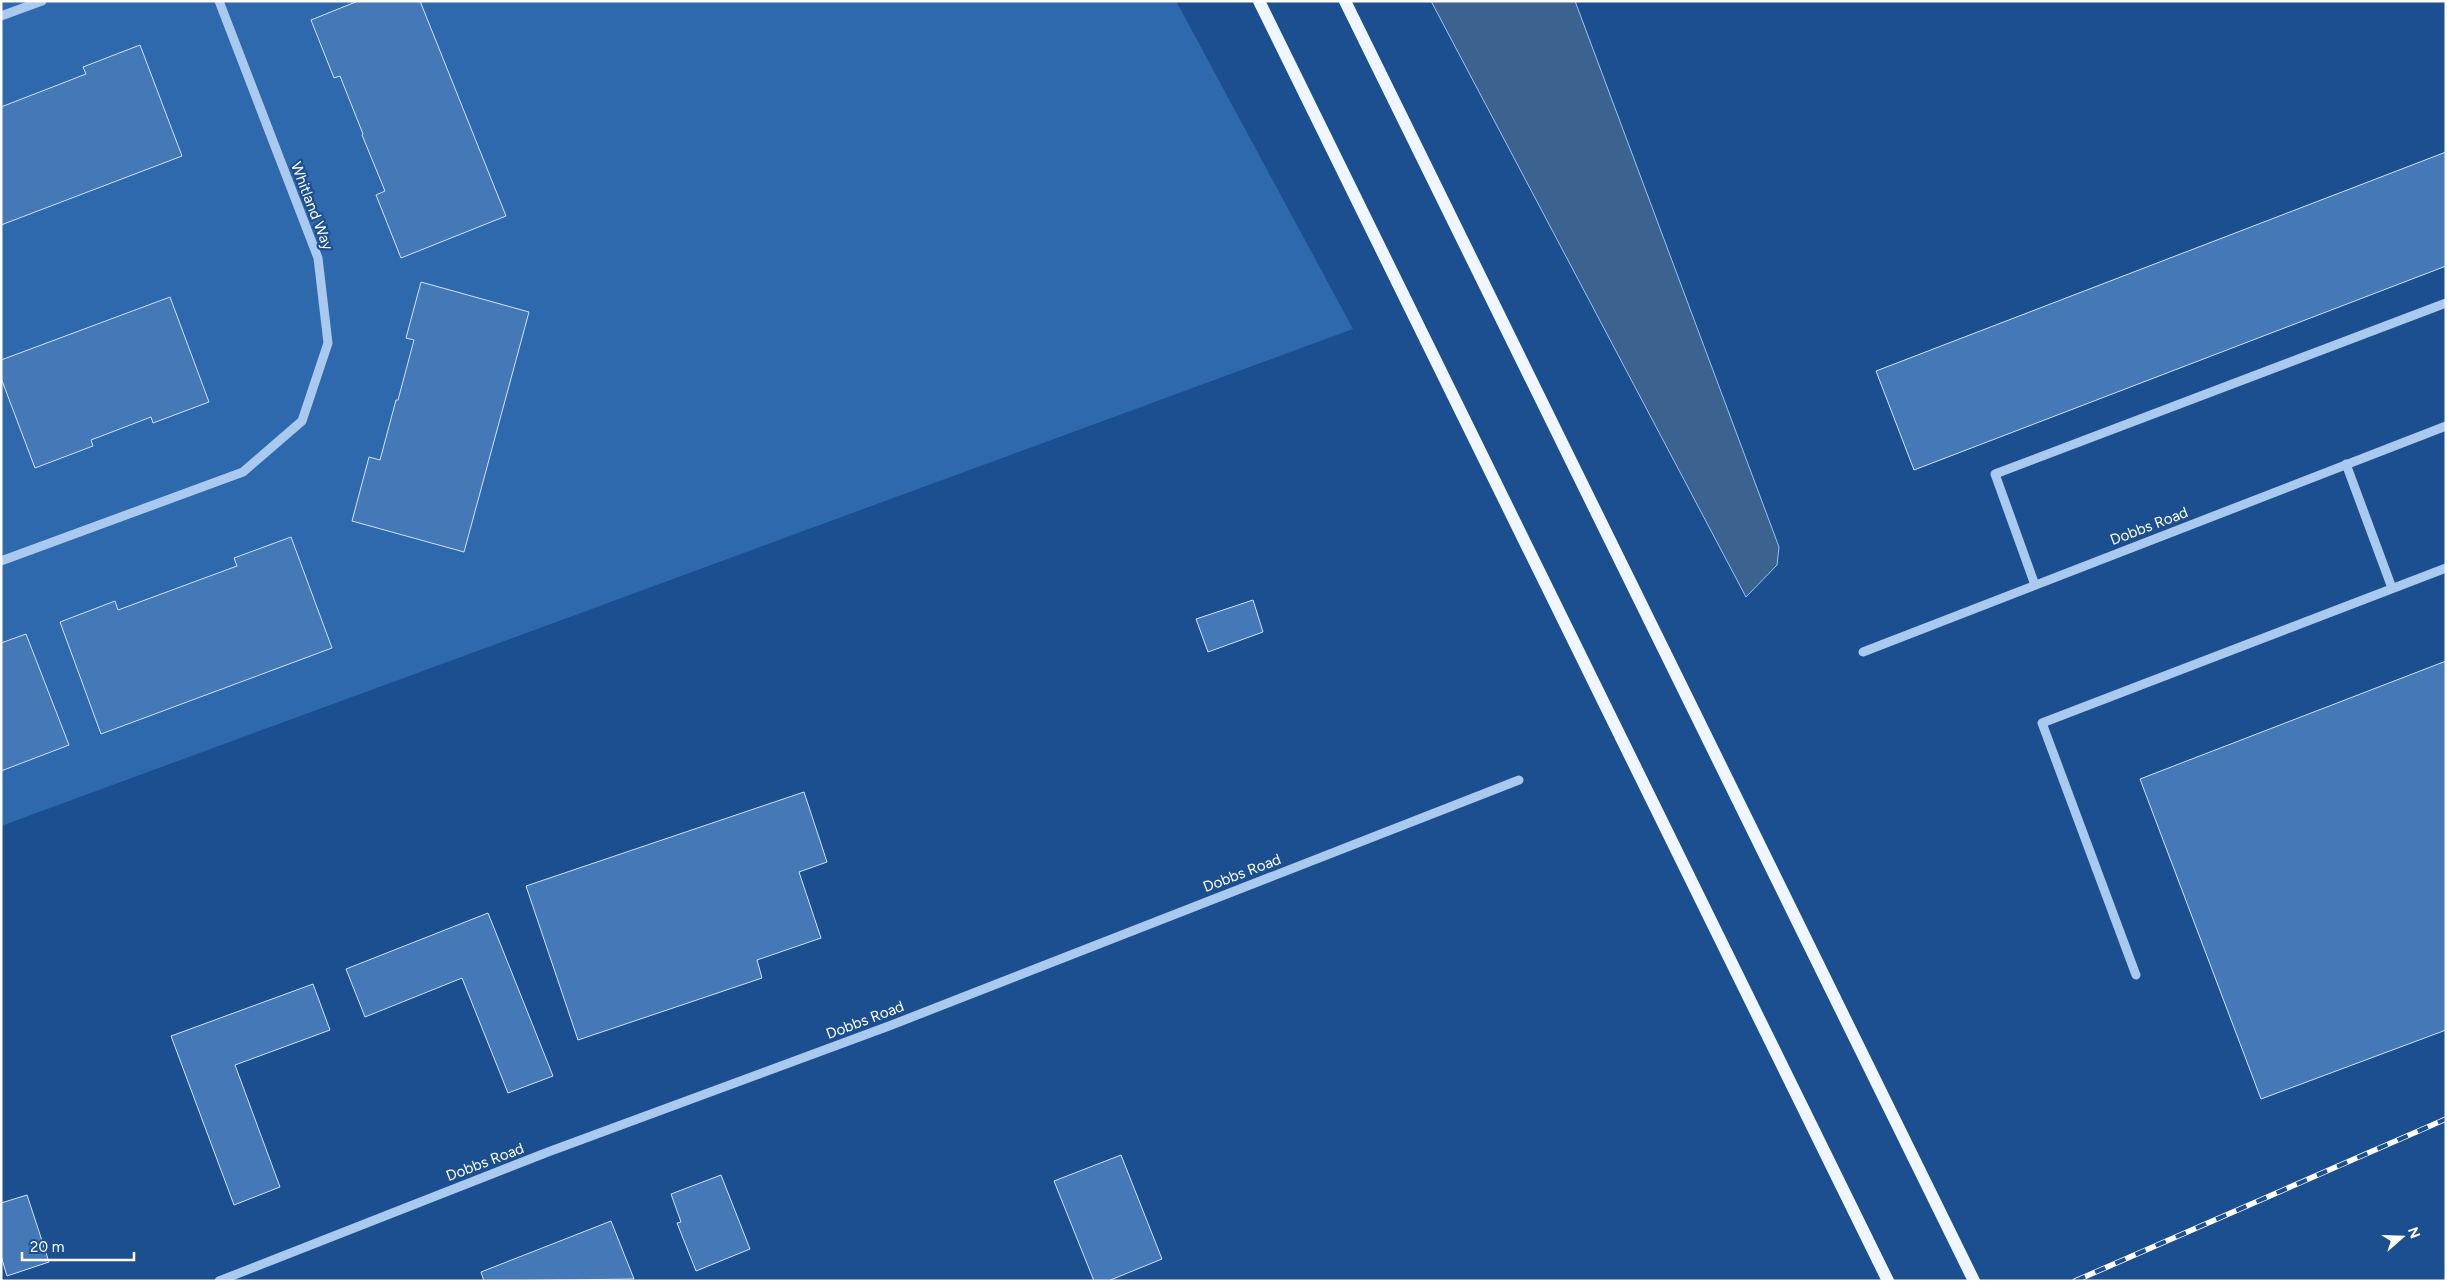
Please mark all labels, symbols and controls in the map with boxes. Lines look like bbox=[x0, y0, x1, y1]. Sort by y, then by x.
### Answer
street label: Whitland Way bbox=[287, 159, 337, 253]
street label: Dobbs Road bbox=[2108, 503, 2190, 549]
street label: Dobbs Road bbox=[1201, 850, 1283, 896]
street label: Dobbs Road bbox=[824, 997, 906, 1043]
street label: Dobbs Road bbox=[444, 1139, 526, 1185]
north arrow bbox=[2377, 1212, 2427, 1262]
text: N bbox=[2404, 1225, 2424, 1241]
scale bar bbox=[22, 1230, 135, 1262]
text: 20 m bbox=[30, 1238, 64, 1256]

